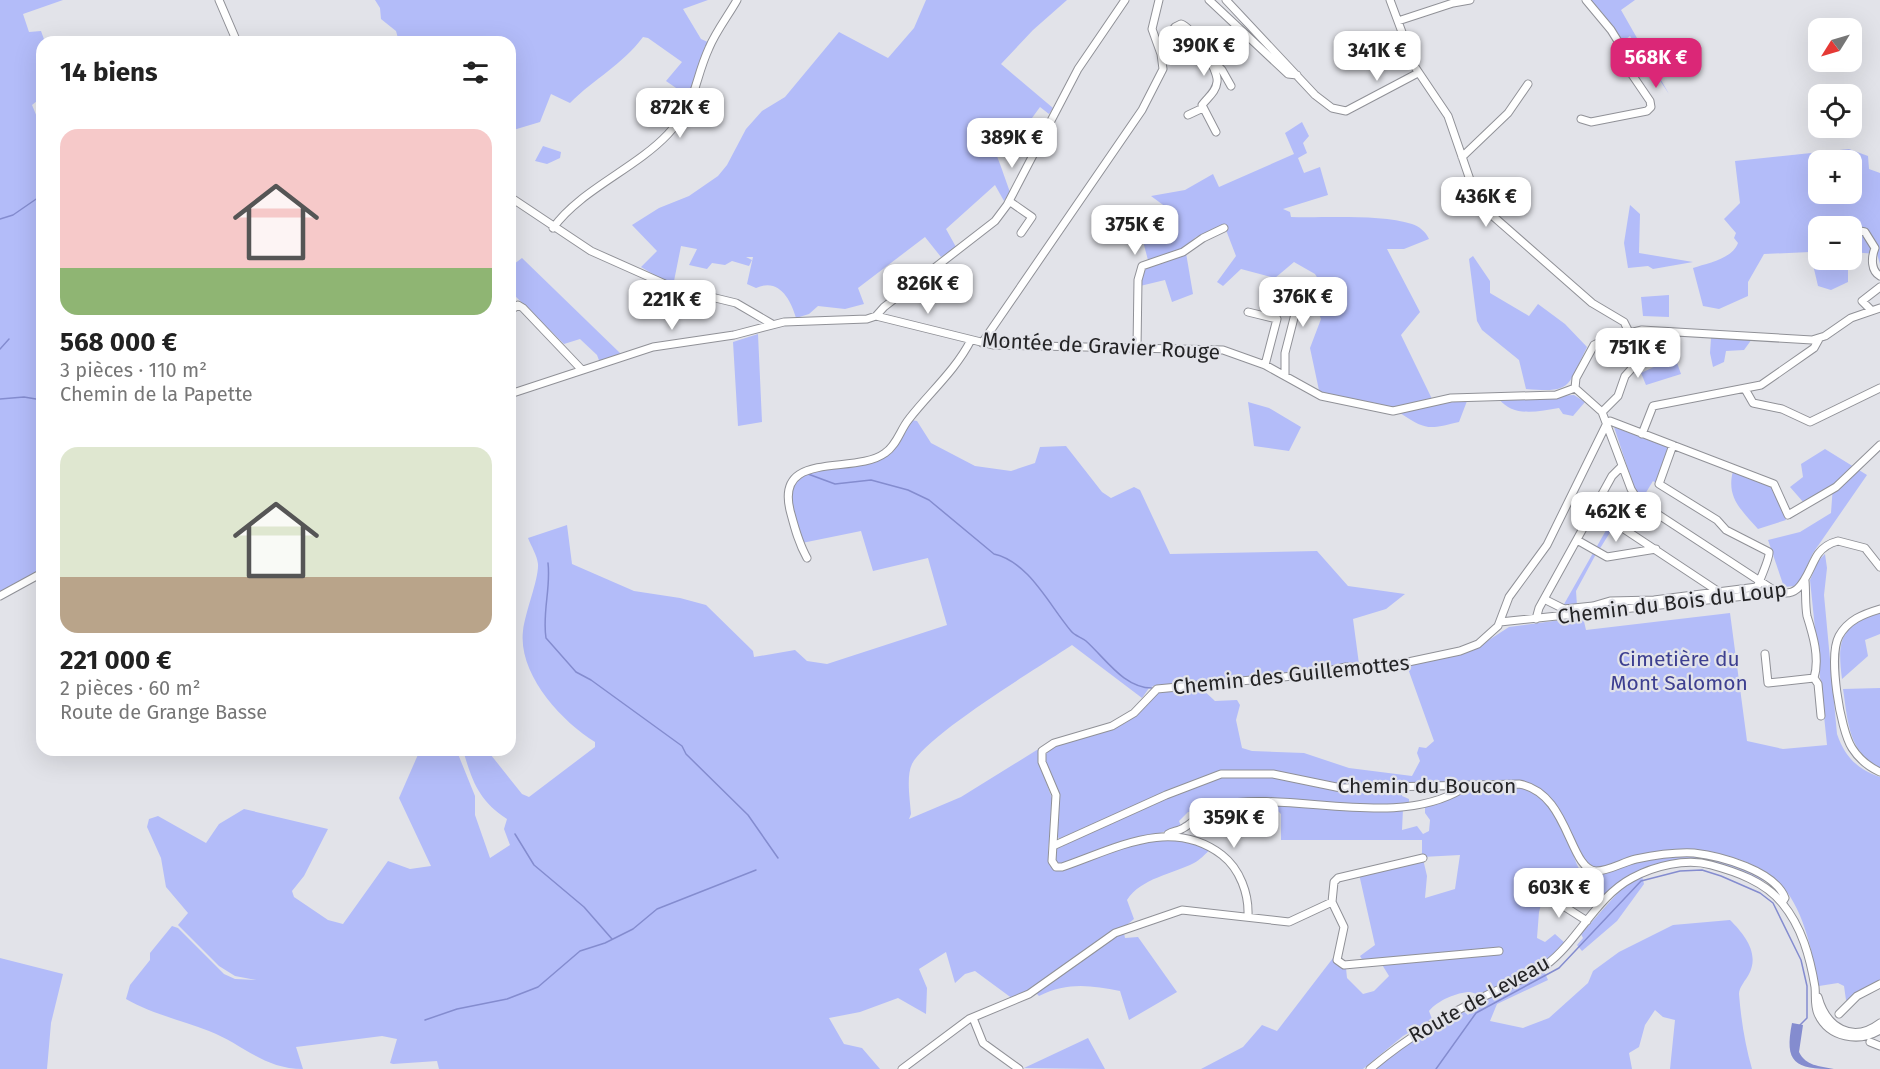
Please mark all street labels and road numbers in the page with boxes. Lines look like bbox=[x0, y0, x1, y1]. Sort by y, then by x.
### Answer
street label: Montée de Gravier Rouge bbox=[981, 327, 1221, 365]
street label: Chemin du Bois du Loup bbox=[1556, 576, 1788, 630]
street label: Chemin des Guillemottes bbox=[1171, 650, 1411, 700]
street label: Chemin du Boucon bbox=[1338, 773, 1516, 799]
street label: Route de Leveau bbox=[1404, 950, 1554, 1048]

